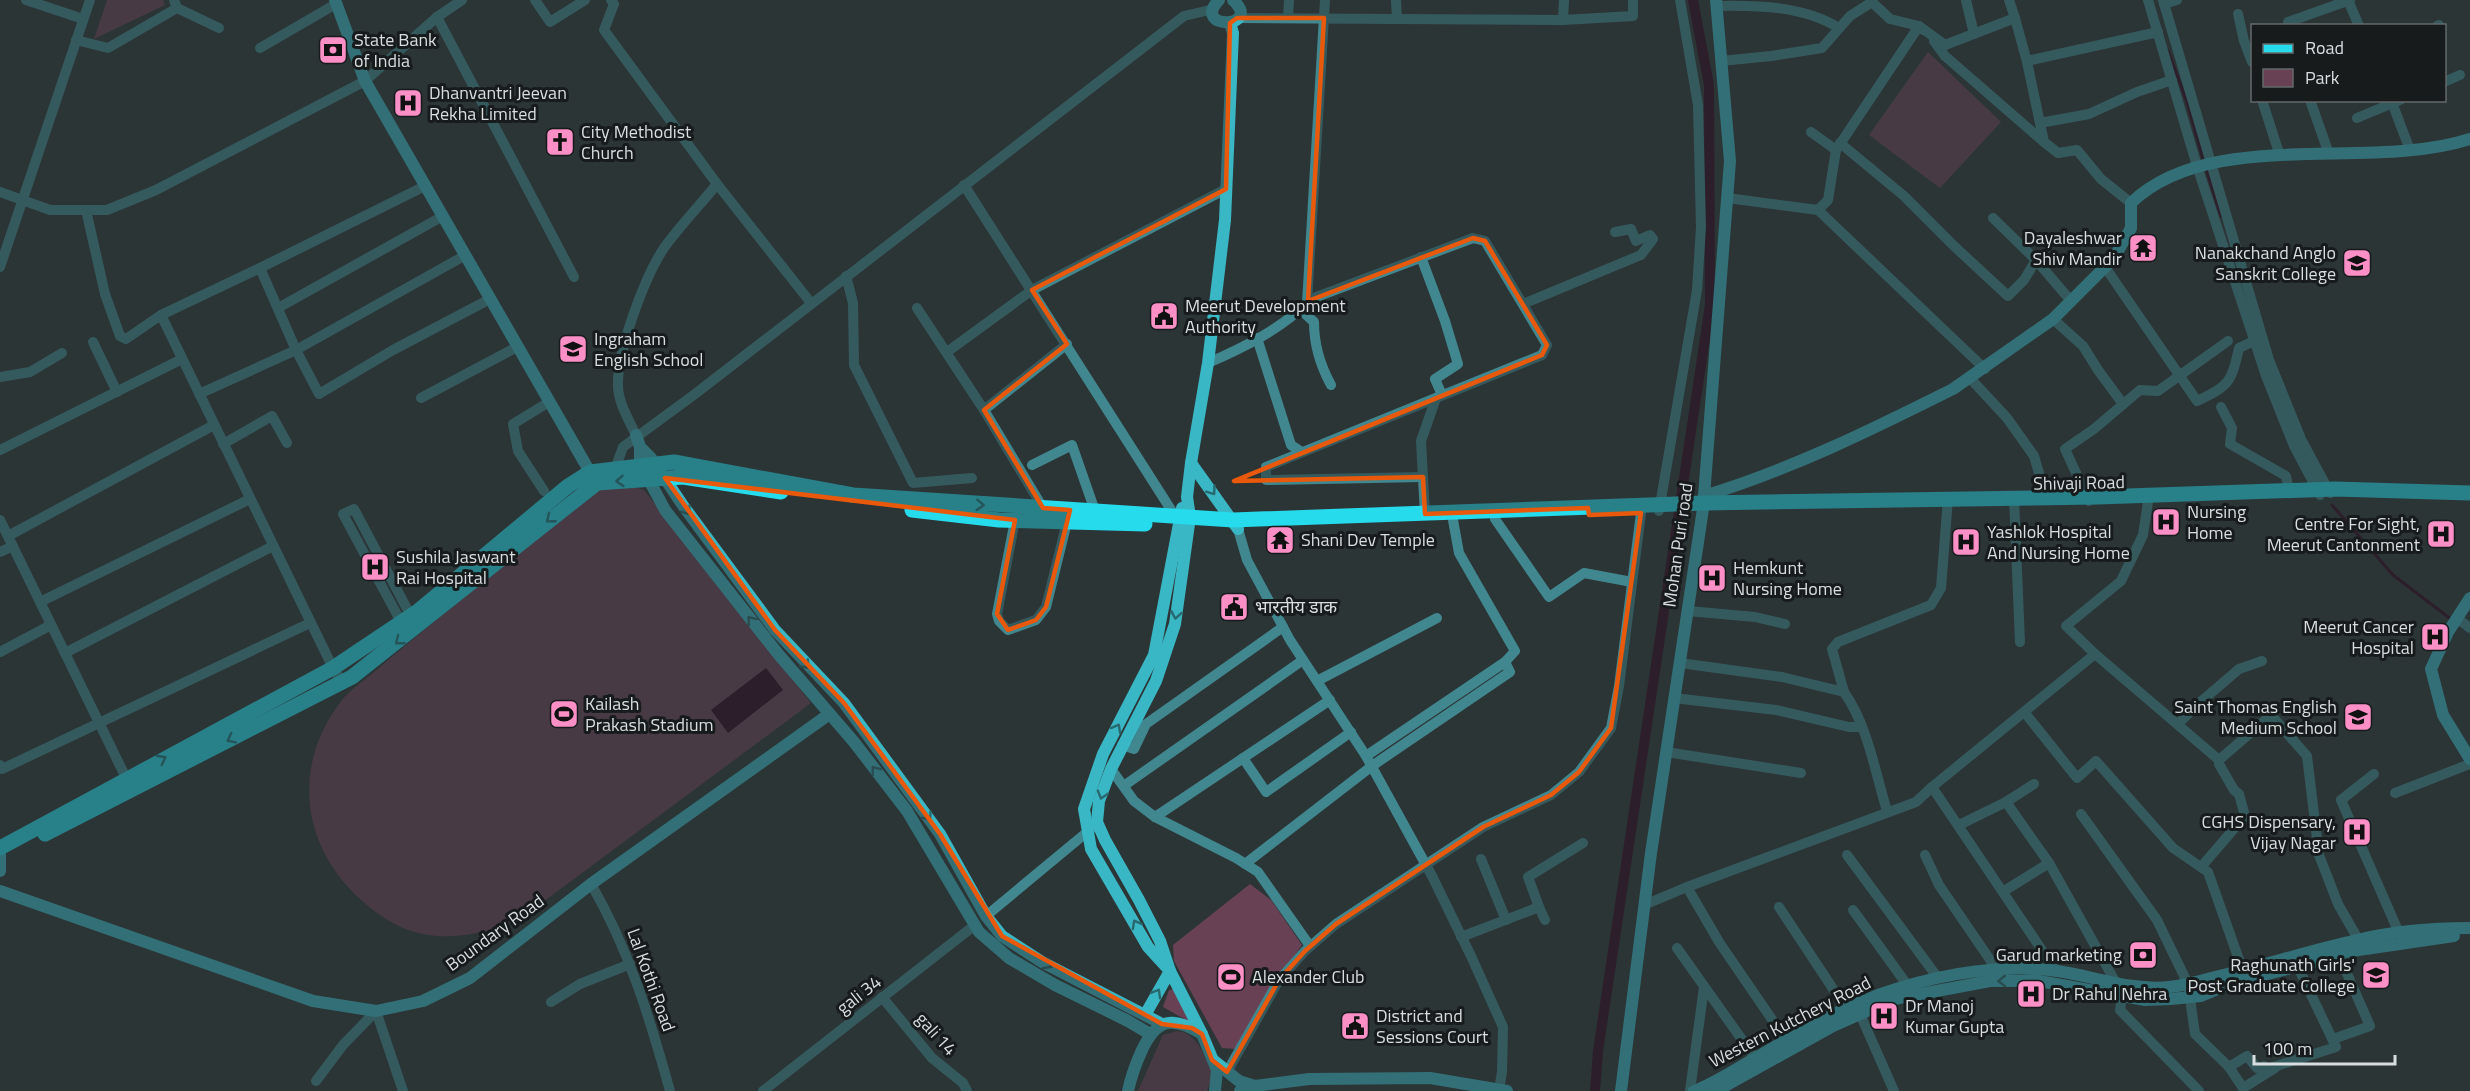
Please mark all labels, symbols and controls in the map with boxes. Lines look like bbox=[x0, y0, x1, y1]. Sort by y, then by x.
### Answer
legend bbox=[2251, 24, 2446, 102]
place label: State Bank of India bbox=[354, 26, 437, 74]
bank icon: State Bank of India bbox=[317, 34, 349, 66]
text: Road bbox=[2305, 34, 2344, 61]
text: Park bbox=[2305, 64, 2340, 91]
place label: Dhanvantri Jeevan Rekha Limited bbox=[429, 79, 567, 127]
hospital icon: Dhanvantri Jeevan Rekha Limited bbox=[392, 87, 424, 119]
place label: City Methodist Church bbox=[581, 118, 692, 166]
church icon: City Methodist Church bbox=[544, 126, 576, 158]
place label: Dayaleshwar Shiv Mandir bbox=[2024, 224, 2122, 272]
temple icon: Dayaleshwar Shiv Mandir bbox=[2127, 232, 2159, 264]
place label: Nanakchand Anglo Sanskrit College bbox=[2195, 239, 2336, 287]
school or university icon: Nanakchand Anglo Sanskrit College bbox=[2341, 247, 2373, 279]
place label: Meerut Development Authority bbox=[1185, 292, 1346, 340]
public building icon: Meerut Development Authority bbox=[1148, 300, 1180, 332]
place label: Ingraham English School bbox=[594, 325, 703, 373]
school or university icon: Ingraham English School bbox=[557, 333, 589, 365]
street label: Shivaji Road bbox=[2033, 468, 2125, 497]
one-way arrow bbox=[615, 475, 624, 488]
street label: Mohan Puri road bbox=[1655, 481, 1700, 609]
one-way arrow bbox=[1205, 485, 1216, 496]
one-way arrow bbox=[976, 498, 985, 511]
place label: Nursing Home bbox=[2187, 498, 2246, 546]
one-way arrow bbox=[680, 505, 691, 516]
hospital icon: Nursing Home bbox=[2150, 506, 2182, 538]
place label: Centre For Sight, Meerut Cantonment bbox=[2267, 510, 2421, 558]
one-way arrow bbox=[546, 511, 557, 522]
place label: Yashlok Hospital And Nursing Home bbox=[1987, 518, 2130, 566]
hospital icon: Centre For Sight, Meerut Cantonment bbox=[2425, 518, 2457, 550]
temple icon: Shani Dev Temple bbox=[1264, 524, 1296, 556]
place label: Shani Dev Temple bbox=[1301, 526, 1435, 553]
hospital icon: Yashlok Hospital And Nursing Home bbox=[1950, 526, 1982, 558]
place label: Sushila Jaswant Rai Hospital bbox=[396, 543, 516, 591]
hospital icon: Sushila Jaswant Rai Hospital bbox=[359, 551, 391, 583]
place label: Hemkunt Nursing Home bbox=[1733, 554, 1842, 602]
hospital icon: Hemkunt Nursing Home bbox=[1696, 562, 1728, 594]
public building icon: भारतीय डाक bbox=[1218, 591, 1250, 623]
place label: भारतीय डाक bbox=[1255, 593, 1338, 620]
one-way arrow bbox=[1170, 610, 1183, 620]
place label: Meerut Cancer Hospital bbox=[2303, 613, 2414, 661]
one-way arrow bbox=[747, 615, 758, 626]
hospital icon: Meerut Cancer Hospital bbox=[2419, 621, 2451, 653]
one-way arrow bbox=[394, 634, 405, 645]
one-way arrow bbox=[799, 658, 810, 669]
place label: Kailash Prakash Stadium bbox=[585, 690, 714, 738]
place label: Saint Thomas English Medium School bbox=[2174, 693, 2337, 741]
sports icon: Kailash Prakash Stadium bbox=[548, 698, 580, 730]
school or university icon: Saint Thomas English Medium School bbox=[2342, 701, 2374, 733]
one-way arrow bbox=[1110, 724, 1121, 734]
one-way arrow bbox=[226, 732, 237, 744]
one-way arrow bbox=[156, 755, 166, 766]
one-way arrow bbox=[872, 765, 883, 776]
one-way arrow bbox=[1097, 789, 1109, 800]
place label: CGHS Dispensary, Vijay Nagar bbox=[2202, 808, 2336, 856]
one-way arrow bbox=[920, 811, 931, 822]
hospital icon: CGHS Dispensary, Vijay Nagar bbox=[2341, 816, 2373, 848]
street label: Boundary Road bbox=[440, 888, 550, 978]
one-way arrow bbox=[1131, 920, 1143, 931]
street label: Lal Kothi Road bbox=[620, 924, 683, 1035]
bank icon: Garud marketing bbox=[2127, 939, 2159, 971]
place label: Garud marketing bbox=[1996, 941, 2122, 968]
place label: Raghunath Girls' Post Graduate College bbox=[2188, 951, 2355, 999]
one-way arrow bbox=[1042, 958, 1052, 969]
school or university icon: Raghunath Girls' Post Graduate College bbox=[2360, 959, 2392, 991]
sports icon: Alexander Club bbox=[1215, 961, 1247, 993]
place label: Alexander Club bbox=[1252, 963, 1364, 990]
street label: gali 34 bbox=[830, 968, 887, 1021]
street label: Western Kutchery Road bbox=[1704, 969, 1875, 1074]
one-way arrow bbox=[1997, 975, 2006, 987]
hospital icon: Dr Rahul Nehra bbox=[2015, 978, 2047, 1010]
place label: Dr Rahul Nehra bbox=[2052, 980, 2167, 1007]
one-way arrow bbox=[1150, 989, 1162, 999]
place label: Dr Manoj Kumar Gupta bbox=[1905, 992, 2004, 1040]
hospital icon: Dr Manoj Kumar Gupta bbox=[1868, 1000, 1900, 1032]
place label: District and Sessions Court bbox=[1376, 1002, 1489, 1050]
street label: gali 14 bbox=[909, 1006, 963, 1061]
public building icon: District and Sessions Court bbox=[1339, 1010, 1371, 1042]
scale bar bbox=[2254, 1028, 2395, 1066]
text: 100 m bbox=[2263, 1035, 2312, 1062]

